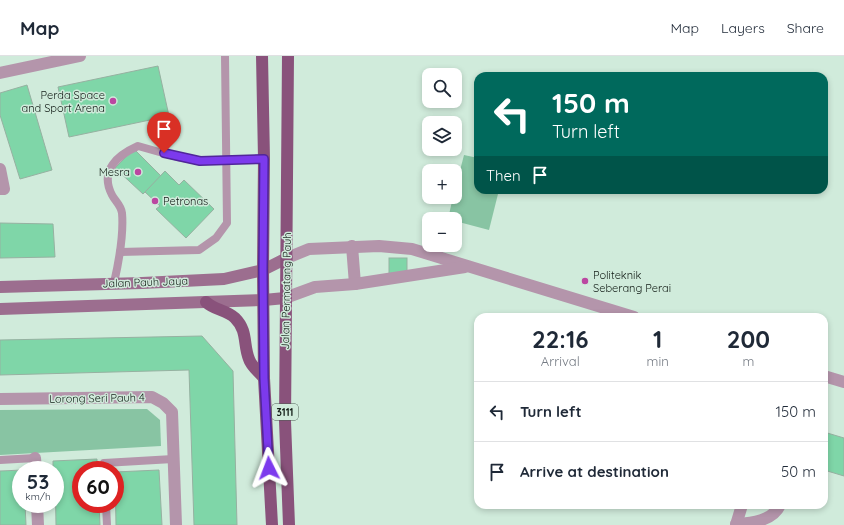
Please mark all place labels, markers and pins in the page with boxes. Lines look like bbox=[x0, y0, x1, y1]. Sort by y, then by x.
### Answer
place label: Perda Space and Sport Arena bbox=[21, 88, 105, 115]
marker: Perda Space and Sport Arena bbox=[108, 96, 118, 106]
pin bbox=[147, 112, 181, 153]
place label: Mesra bbox=[99, 165, 130, 179]
marker: Mesra bbox=[133, 167, 143, 177]
place label: Petronas bbox=[163, 194, 208, 208]
marker: Petronas bbox=[150, 196, 160, 206]
place label: Politeknik Seberang Perai bbox=[593, 268, 671, 295]
marker: Politeknik Seberang Perai bbox=[580, 276, 590, 286]

